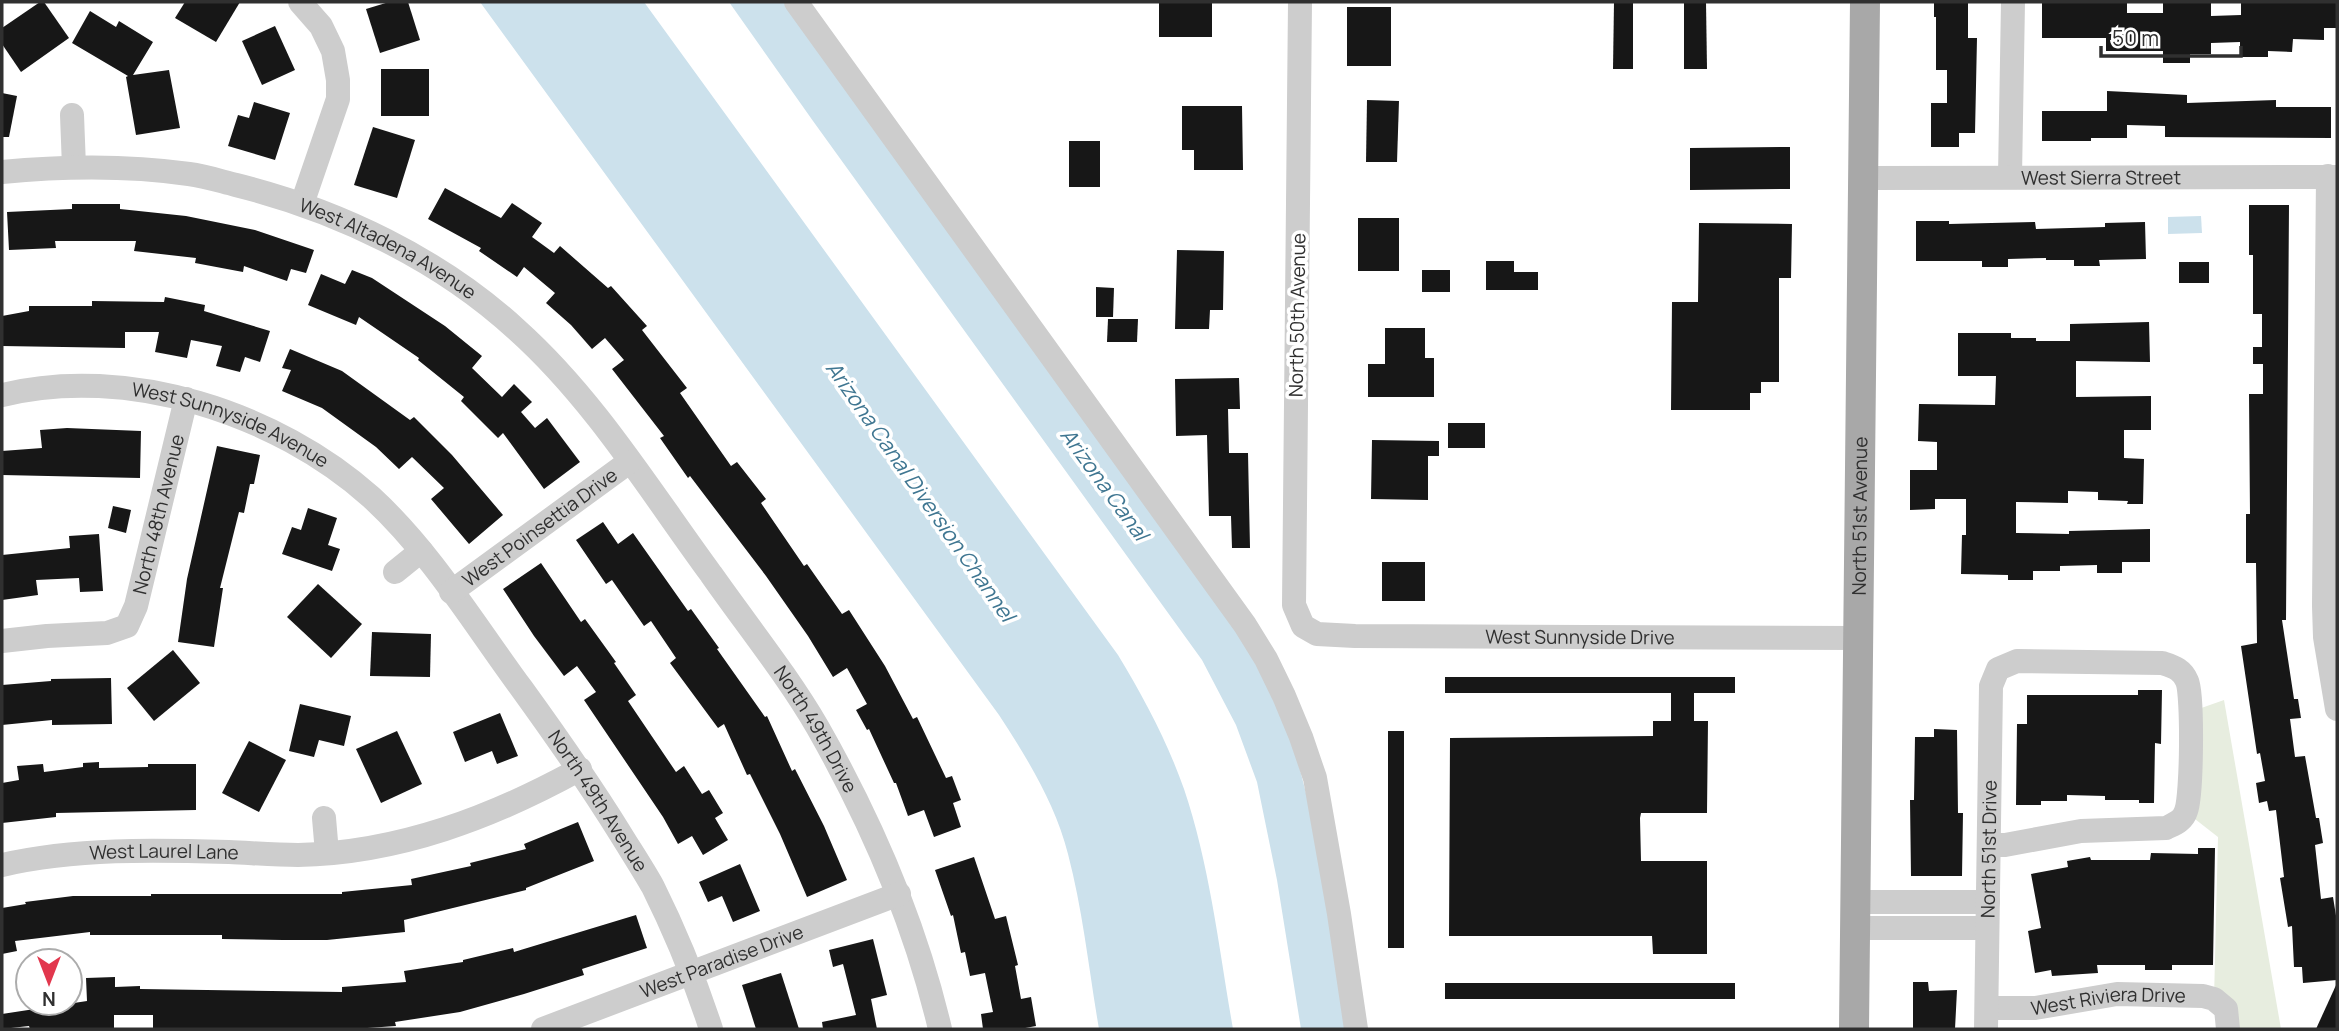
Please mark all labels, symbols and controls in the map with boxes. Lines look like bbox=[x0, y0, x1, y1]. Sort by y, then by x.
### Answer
scale bar bbox=[2101, 14, 2241, 58]
text: 50 m bbox=[2112, 24, 2159, 52]
street label: West Sierra Street bbox=[2021, 164, 2181, 191]
street label: West Altadena Avenue bbox=[296, 192, 482, 305]
street label: North 50th Avenue bbox=[1283, 233, 1311, 397]
water label: Arizona Canal Diversion Channel bbox=[820, 355, 1024, 629]
street label: West Sunnyside Avenue bbox=[130, 376, 334, 474]
water label: Arizona Canal bbox=[1055, 422, 1157, 548]
street label: North 48th Avenue bbox=[126, 431, 190, 597]
street label: North 51st Avenue bbox=[1846, 437, 1873, 596]
street label: West Poinsettia Drive bbox=[457, 462, 623, 592]
street label: West Sunnyside Drive bbox=[1485, 624, 1675, 650]
street label: North 49th Drive bbox=[768, 660, 864, 797]
street label: North 49th Avenue bbox=[542, 725, 654, 877]
street label: North 51st Drive bbox=[1975, 780, 2003, 918]
street label: West Laurel Lane bbox=[89, 838, 239, 866]
street label: West Paradise Drive bbox=[636, 918, 807, 1004]
north arrow bbox=[14, 947, 84, 1017]
street label: West Riviera Drive bbox=[2029, 981, 2186, 1021]
text: N bbox=[42, 986, 56, 1012]

